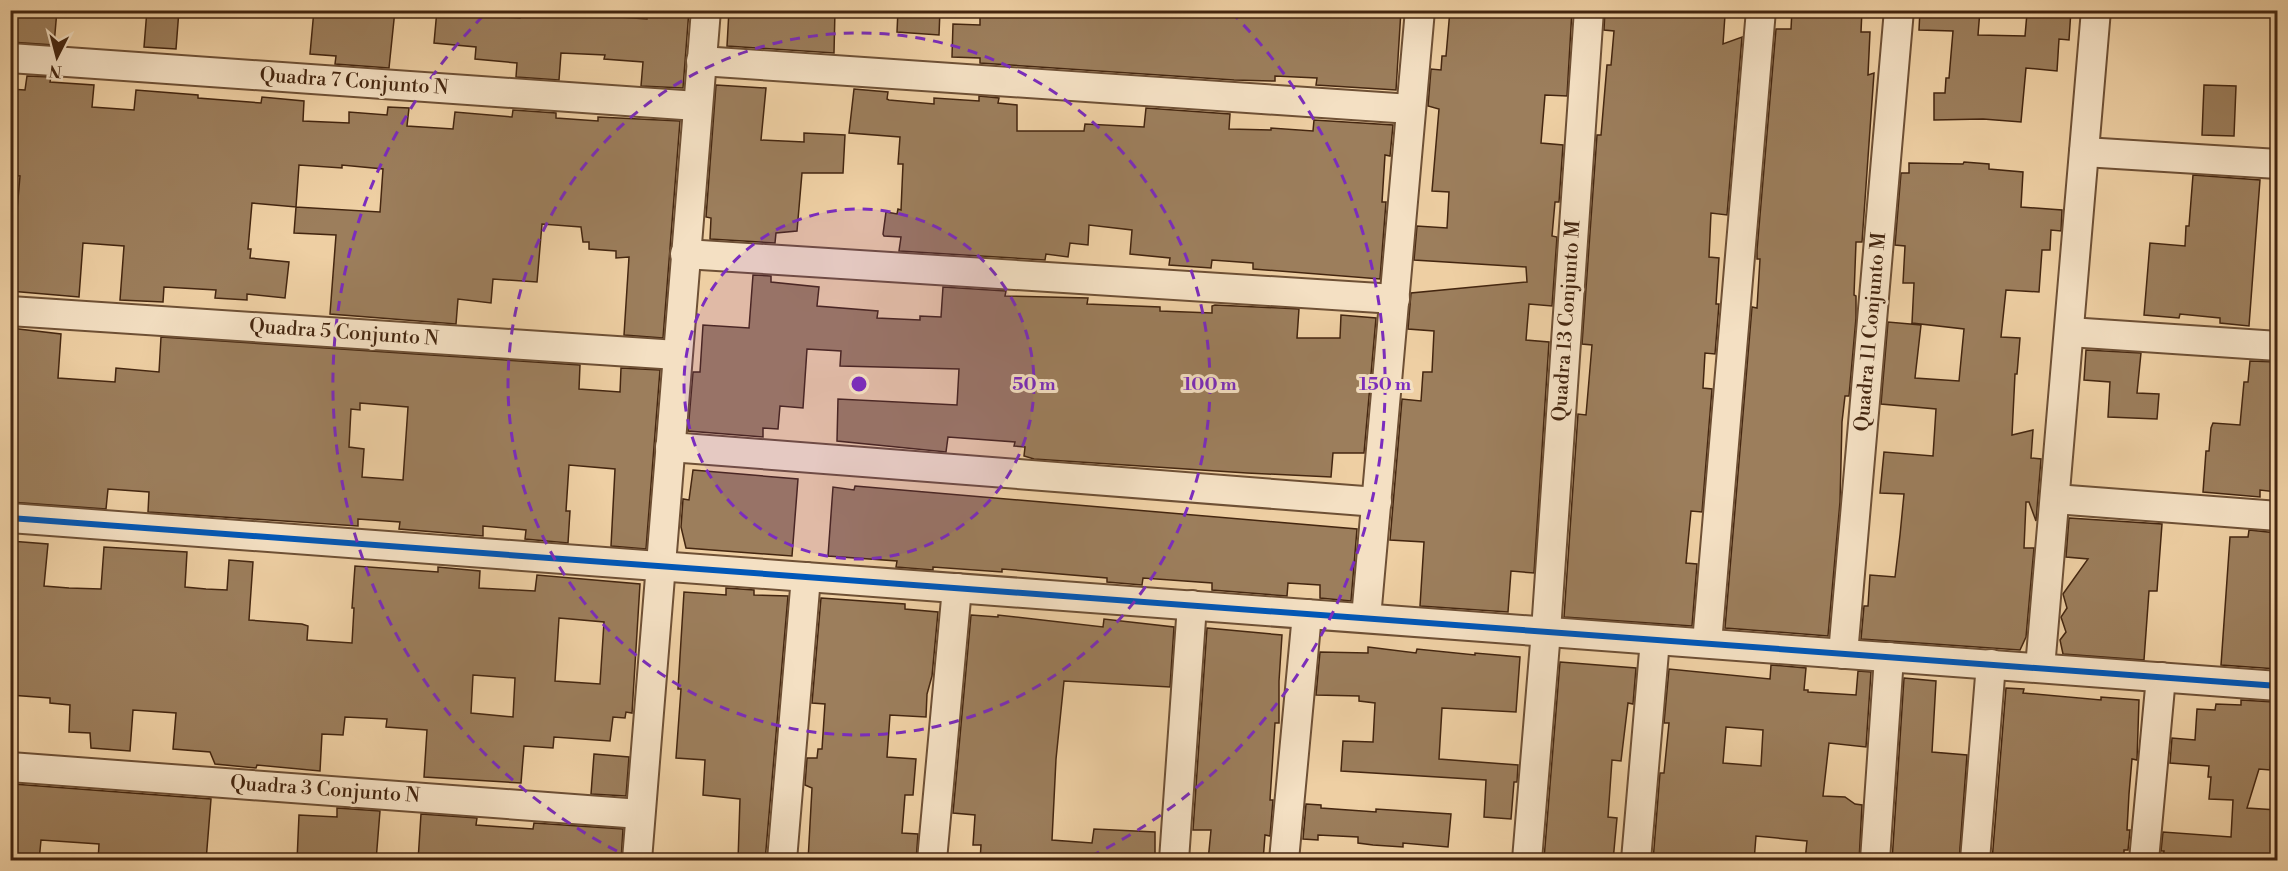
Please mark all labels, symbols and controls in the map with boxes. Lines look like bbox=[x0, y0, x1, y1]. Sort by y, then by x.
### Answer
north arrow bbox=[27, 27, 87, 87]
text: N bbox=[48, 60, 63, 82]
street label: Quadra 7 Conjunto N bbox=[259, 63, 449, 101]
street label: Quadra 13 Conjunto M bbox=[1547, 219, 1587, 423]
street label: Quadra 11 Conjunto M bbox=[1850, 231, 1892, 433]
street label: Quadra 5 Conjunto N bbox=[248, 314, 440, 352]
text: 50 m bbox=[1012, 373, 1056, 396]
text: 100 m bbox=[1183, 373, 1237, 396]
text: 150 m bbox=[1359, 373, 1412, 396]
centre of rings bbox=[849, 374, 869, 394]
street label: Quadra 3 Conjunto N bbox=[229, 771, 421, 809]

